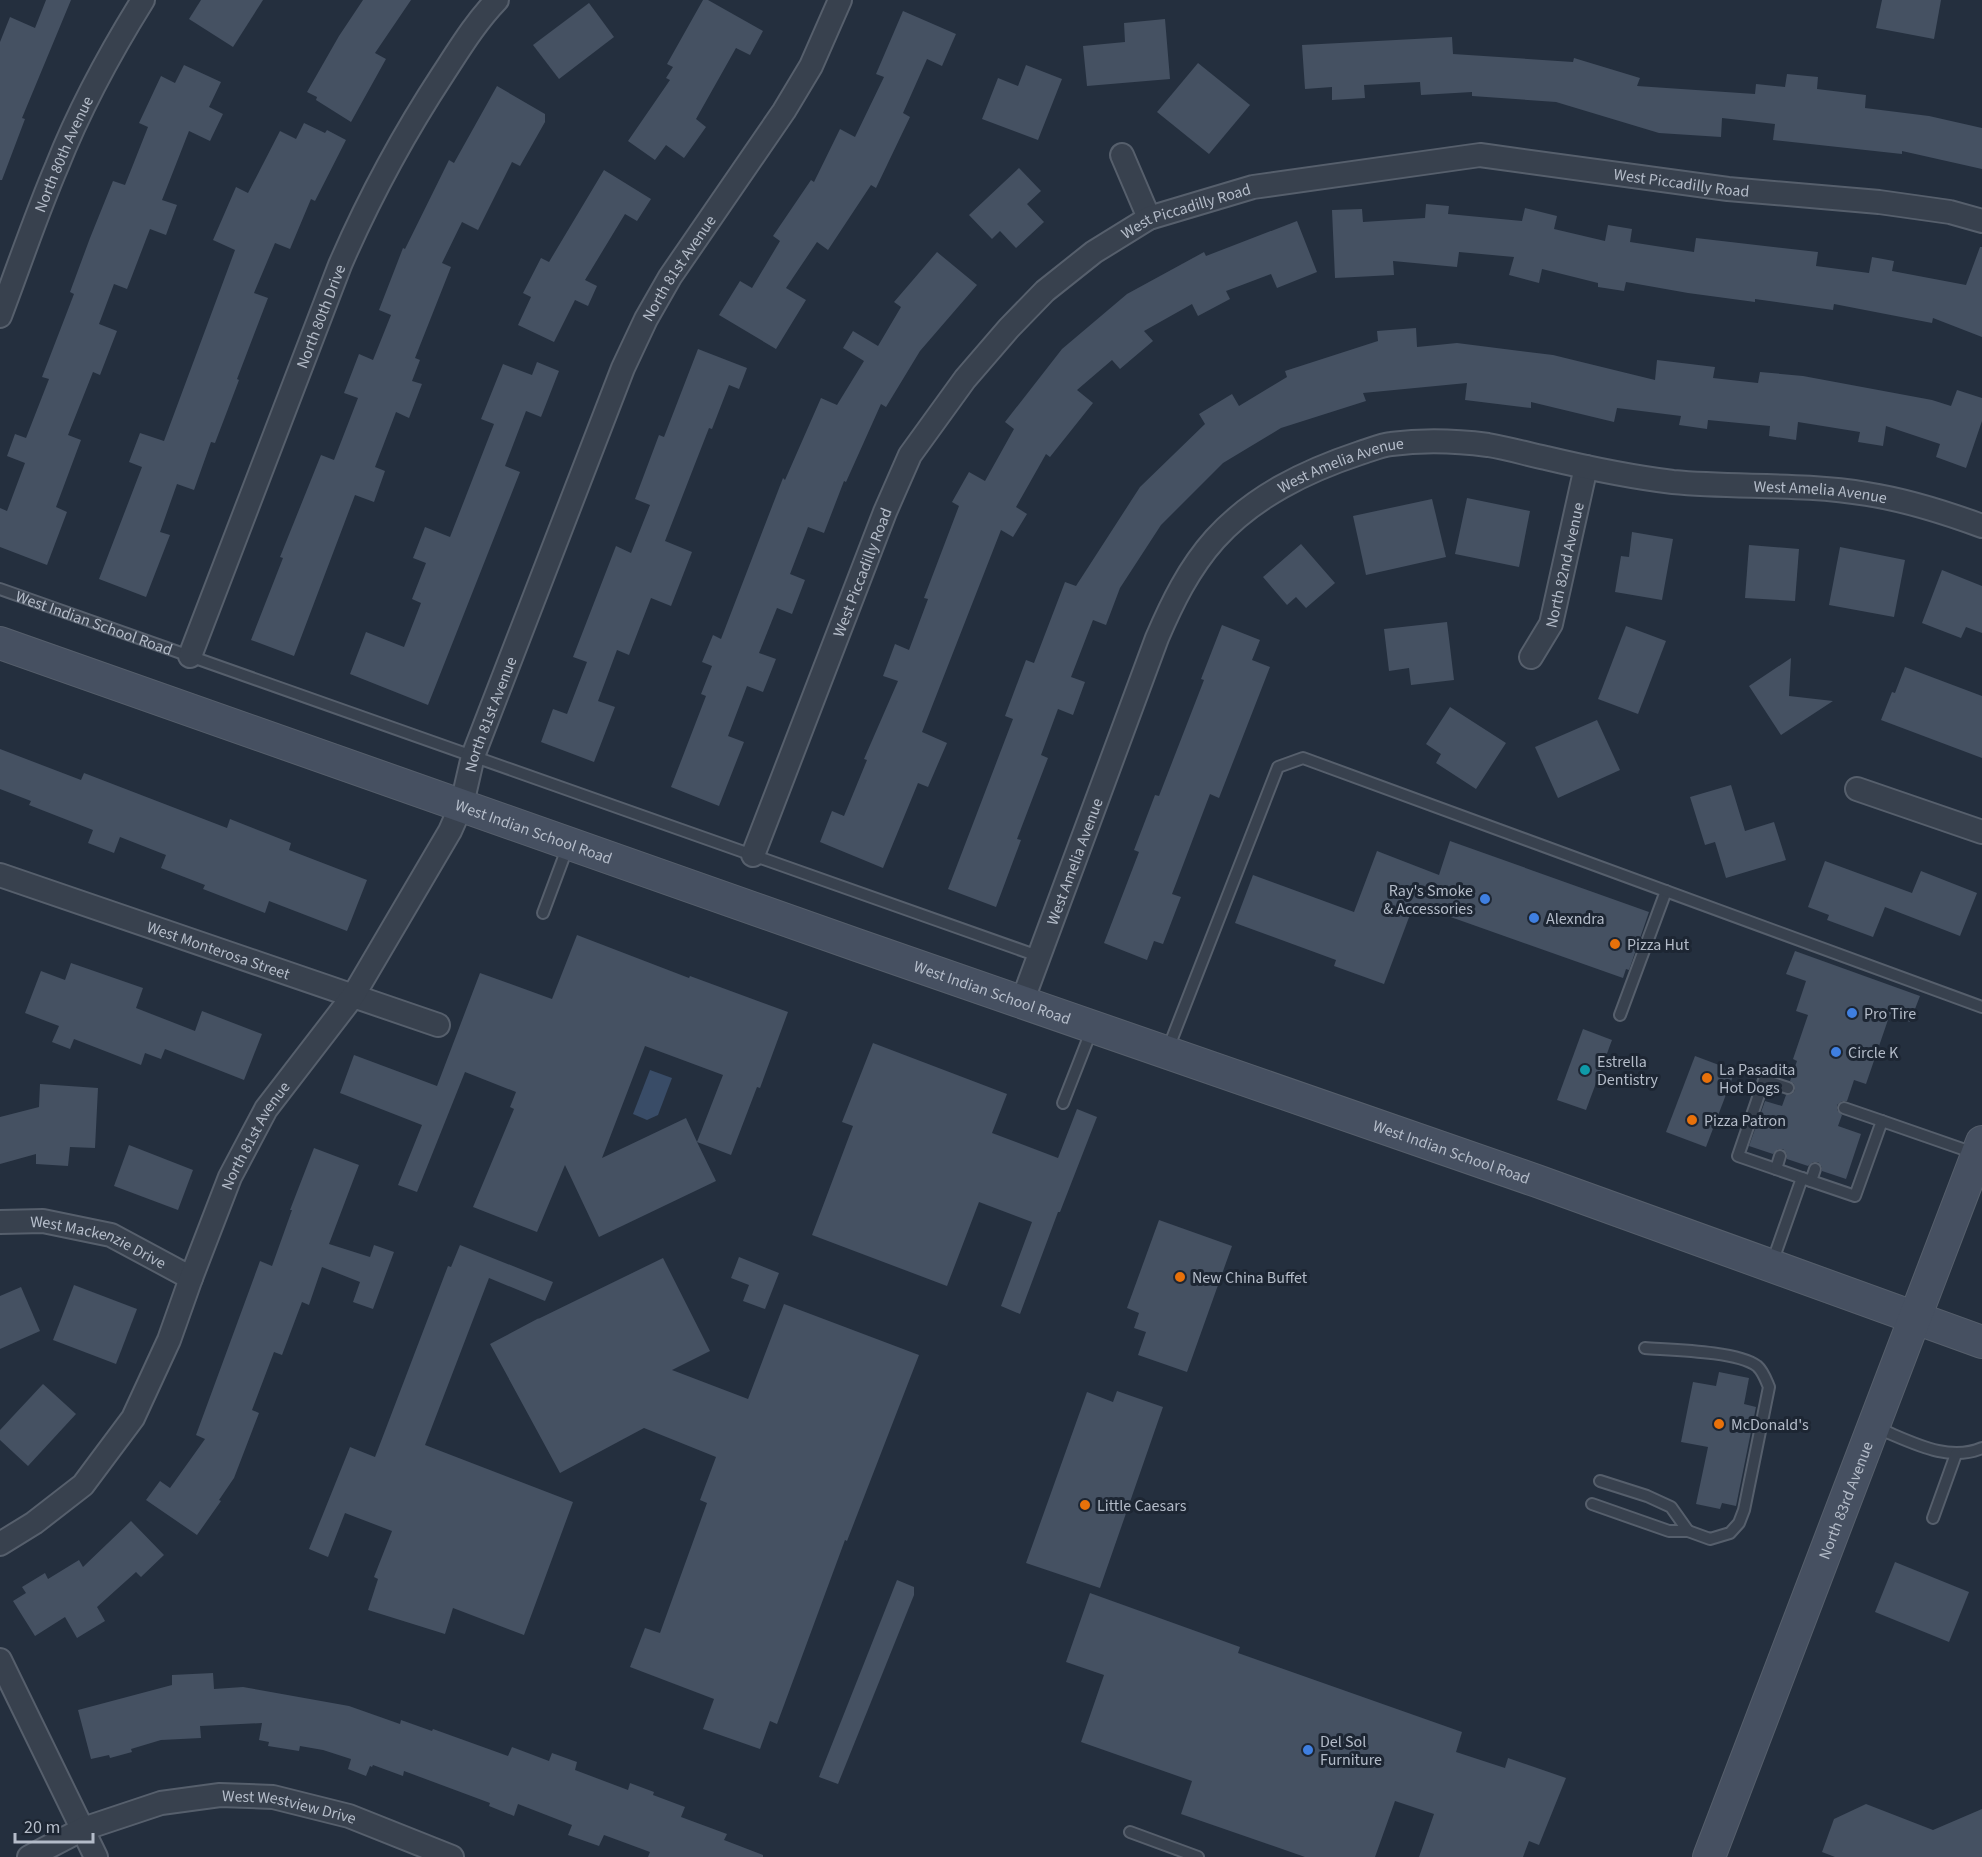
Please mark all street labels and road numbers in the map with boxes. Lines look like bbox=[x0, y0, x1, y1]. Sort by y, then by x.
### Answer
street label: North 80th Avenue bbox=[29, 92, 99, 216]
street label: West Piccadilly Road bbox=[1612, 163, 1750, 203]
street label: West Piccadilly Road bbox=[1117, 178, 1254, 245]
street label: North 81st Avenue bbox=[637, 211, 721, 325]
street label: North 80th Drive bbox=[291, 261, 351, 372]
street label: West Amelia Avenue bbox=[1274, 433, 1405, 499]
street label: West Amelia Avenue bbox=[1753, 476, 1889, 509]
street label: North 82nd Avenue bbox=[1540, 500, 1590, 630]
street label: West Piccadilly Road bbox=[828, 505, 898, 640]
street label: West Indian School Road bbox=[12, 585, 175, 661]
street label: North 81st Avenue bbox=[460, 654, 522, 775]
street label: West Indian School Road bbox=[452, 794, 615, 870]
street label: West Amelia Avenue bbox=[1041, 795, 1109, 928]
street label: West Monterosa Street bbox=[144, 916, 293, 986]
street label: West Indian School Road bbox=[911, 956, 1074, 1030]
street label: North 81st Avenue bbox=[216, 1077, 295, 1193]
street label: West Indian School Road bbox=[1370, 1115, 1533, 1190]
street label: West Mackenzie Drive bbox=[30, 1211, 170, 1275]
street label: North 83rd Avenue bbox=[1814, 1438, 1879, 1563]
street label: West Westview Drive bbox=[222, 1785, 360, 1830]

